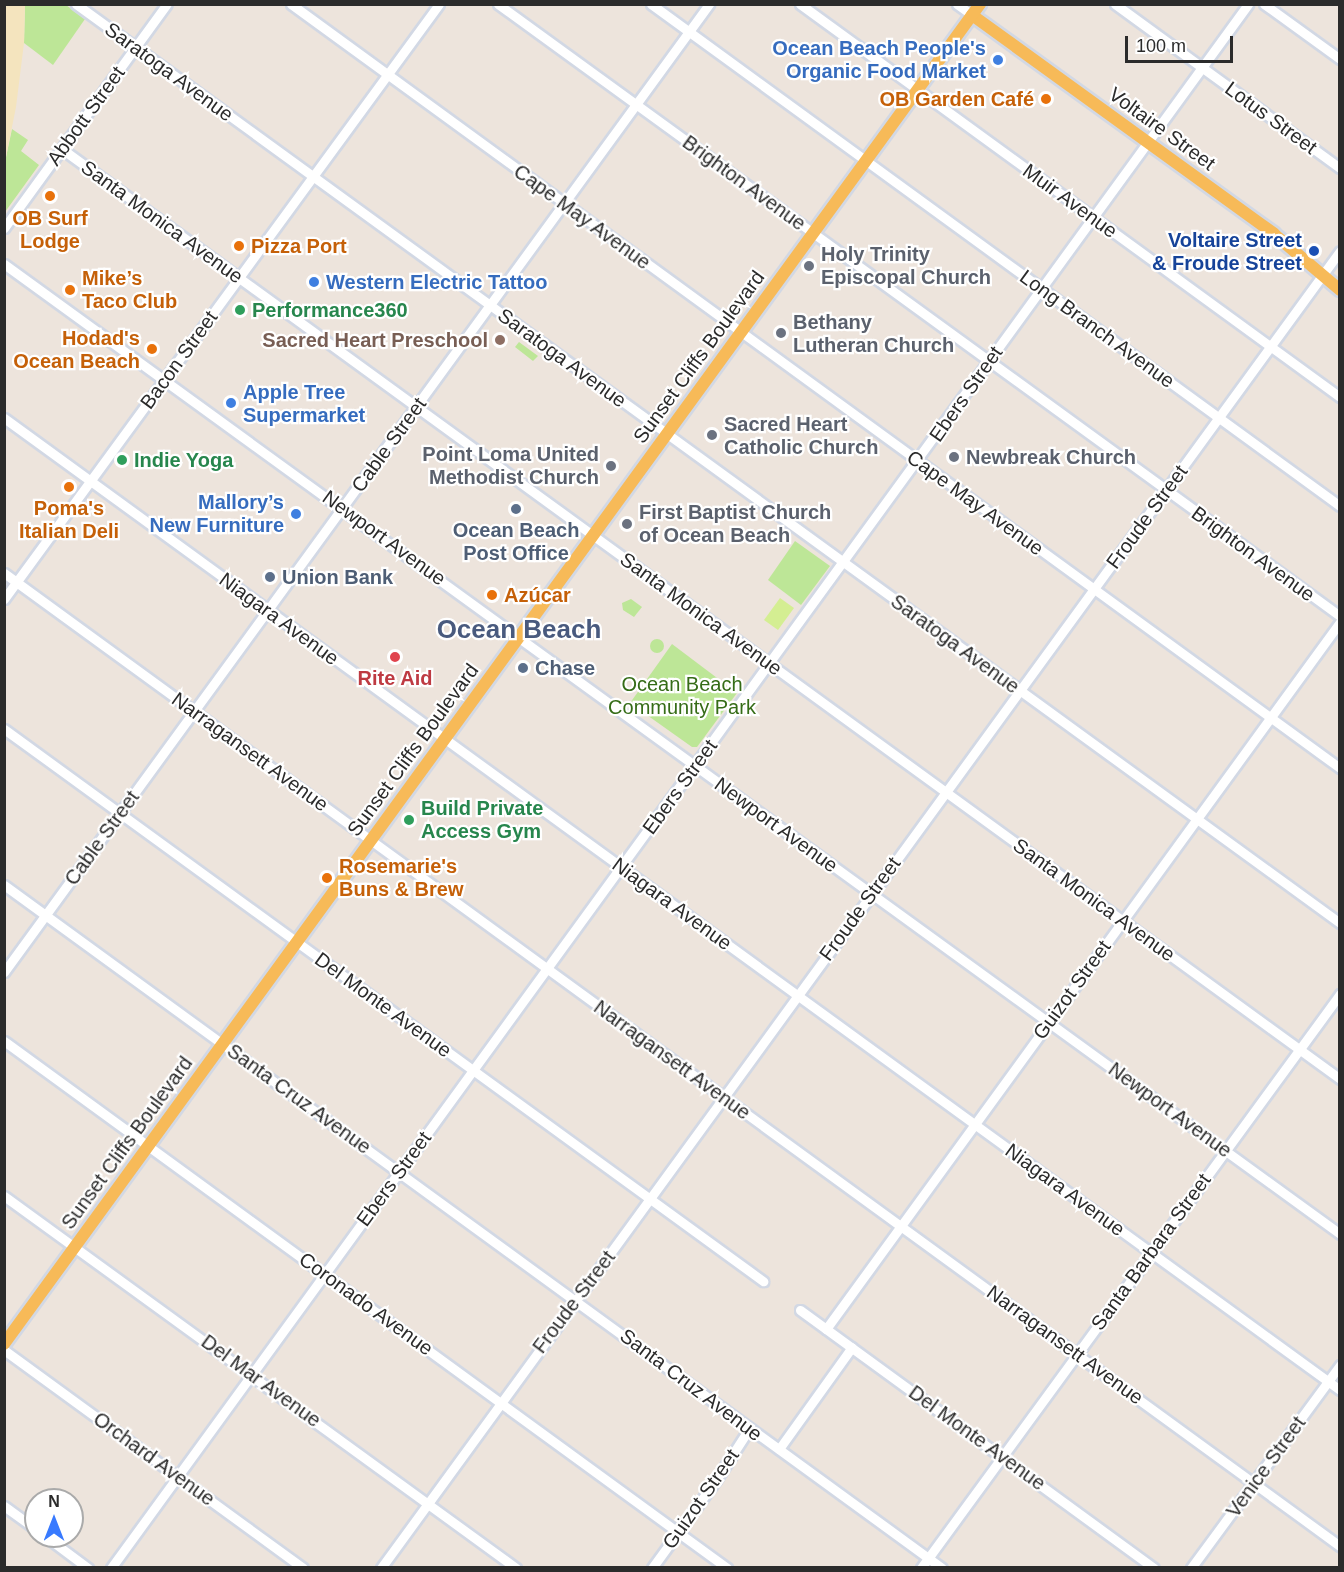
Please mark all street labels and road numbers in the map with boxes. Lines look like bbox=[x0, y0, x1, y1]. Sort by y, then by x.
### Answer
street label: Saratoga Avenue bbox=[100, 17, 238, 127]
street label: Abbott Street bbox=[42, 62, 130, 170]
street label: Lotus Street bbox=[1220, 77, 1322, 159]
street label: Voltaire Street bbox=[1104, 82, 1220, 176]
street label: Brighton Avenue bbox=[677, 130, 811, 236]
street label: Santa Monica Avenue bbox=[76, 155, 248, 289]
street label: Muir Avenue bbox=[1018, 158, 1122, 244]
street label: Cape May Avenue bbox=[509, 159, 655, 275]
street label: Long Branch Avenue bbox=[1015, 264, 1179, 394]
street label: Sunset Cliffs Boulevard bbox=[628, 266, 770, 448]
street label: Saratoga Avenue bbox=[493, 303, 631, 413]
street label: Bacon Street bbox=[135, 306, 223, 414]
street label: Ebers Street bbox=[924, 342, 1008, 446]
street label: Cable Street bbox=[347, 393, 431, 497]
street label: Cape May Avenue bbox=[902, 445, 1048, 561]
street label: Froude Street bbox=[1101, 460, 1193, 574]
street label: Newport Avenue bbox=[317, 485, 451, 591]
street label: Brighton Avenue bbox=[1186, 501, 1320, 607]
street label: Santa Monica Avenue bbox=[615, 547, 787, 681]
street label: Niagara Avenue bbox=[214, 567, 344, 671]
street label: Saratoga Avenue bbox=[886, 589, 1024, 699]
street label: Sunset Cliffs Boulevard bbox=[342, 659, 484, 841]
street label: Narragansett Avenue bbox=[167, 687, 333, 817]
street label: Ebers Street bbox=[638, 735, 722, 839]
street label: Newport Avenue bbox=[709, 772, 843, 878]
street label: Cable Street bbox=[60, 786, 144, 890]
street label: Santa Monica Avenue bbox=[1008, 833, 1180, 967]
street label: Niagara Avenue bbox=[607, 852, 737, 956]
street label: Froude Street bbox=[814, 852, 906, 966]
street label: Guizot Street bbox=[1028, 936, 1116, 1044]
street label: Del Monte Avenue bbox=[310, 947, 456, 1063]
street label: Narragansett Avenue bbox=[589, 995, 755, 1125]
street label: Santa Cruz Avenue bbox=[222, 1038, 376, 1160]
street label: Sunset Cliffs Boulevard bbox=[56, 1052, 198, 1234]
street label: Newport Avenue bbox=[1103, 1057, 1237, 1163]
street label: Ebers Street bbox=[352, 1127, 436, 1231]
street label: Niagara Avenue bbox=[1000, 1138, 1130, 1242]
street label: Santa Barbara Street bbox=[1086, 1169, 1216, 1335]
street label: Froude Street bbox=[528, 1246, 620, 1358]
street label: Coronado Avenue bbox=[294, 1247, 438, 1361]
street label: Narragansett Avenue bbox=[982, 1280, 1148, 1410]
street label: Santa Cruz Avenue bbox=[615, 1323, 767, 1447]
street label: Del Mar Avenue bbox=[196, 1329, 326, 1433]
street label: Del Monte Avenue bbox=[904, 1380, 1050, 1496]
street label: Orchard Avenue bbox=[88, 1407, 220, 1511]
street label: Venice Street bbox=[1221, 1412, 1311, 1522]
street label: Guizot Street bbox=[658, 1444, 744, 1554]

